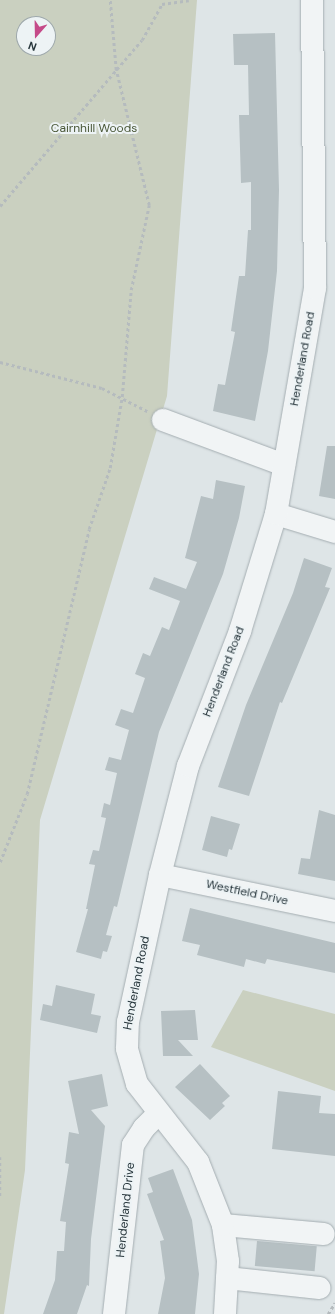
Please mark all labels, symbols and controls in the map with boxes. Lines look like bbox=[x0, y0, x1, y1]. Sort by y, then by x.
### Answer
north arrow bbox=[16, 16, 56, 56]
text: N bbox=[26, 38, 38, 54]
park label: Cairnhill Woods bbox=[51, 122, 137, 136]
street label: Henderland Road bbox=[288, 311, 318, 407]
street label: Henderland Road bbox=[200, 625, 248, 719]
street label: Westfield Drive bbox=[205, 877, 289, 909]
street label: Henderland Road bbox=[121, 935, 153, 1031]
street label: Henderland Drive bbox=[114, 1162, 138, 1258]

